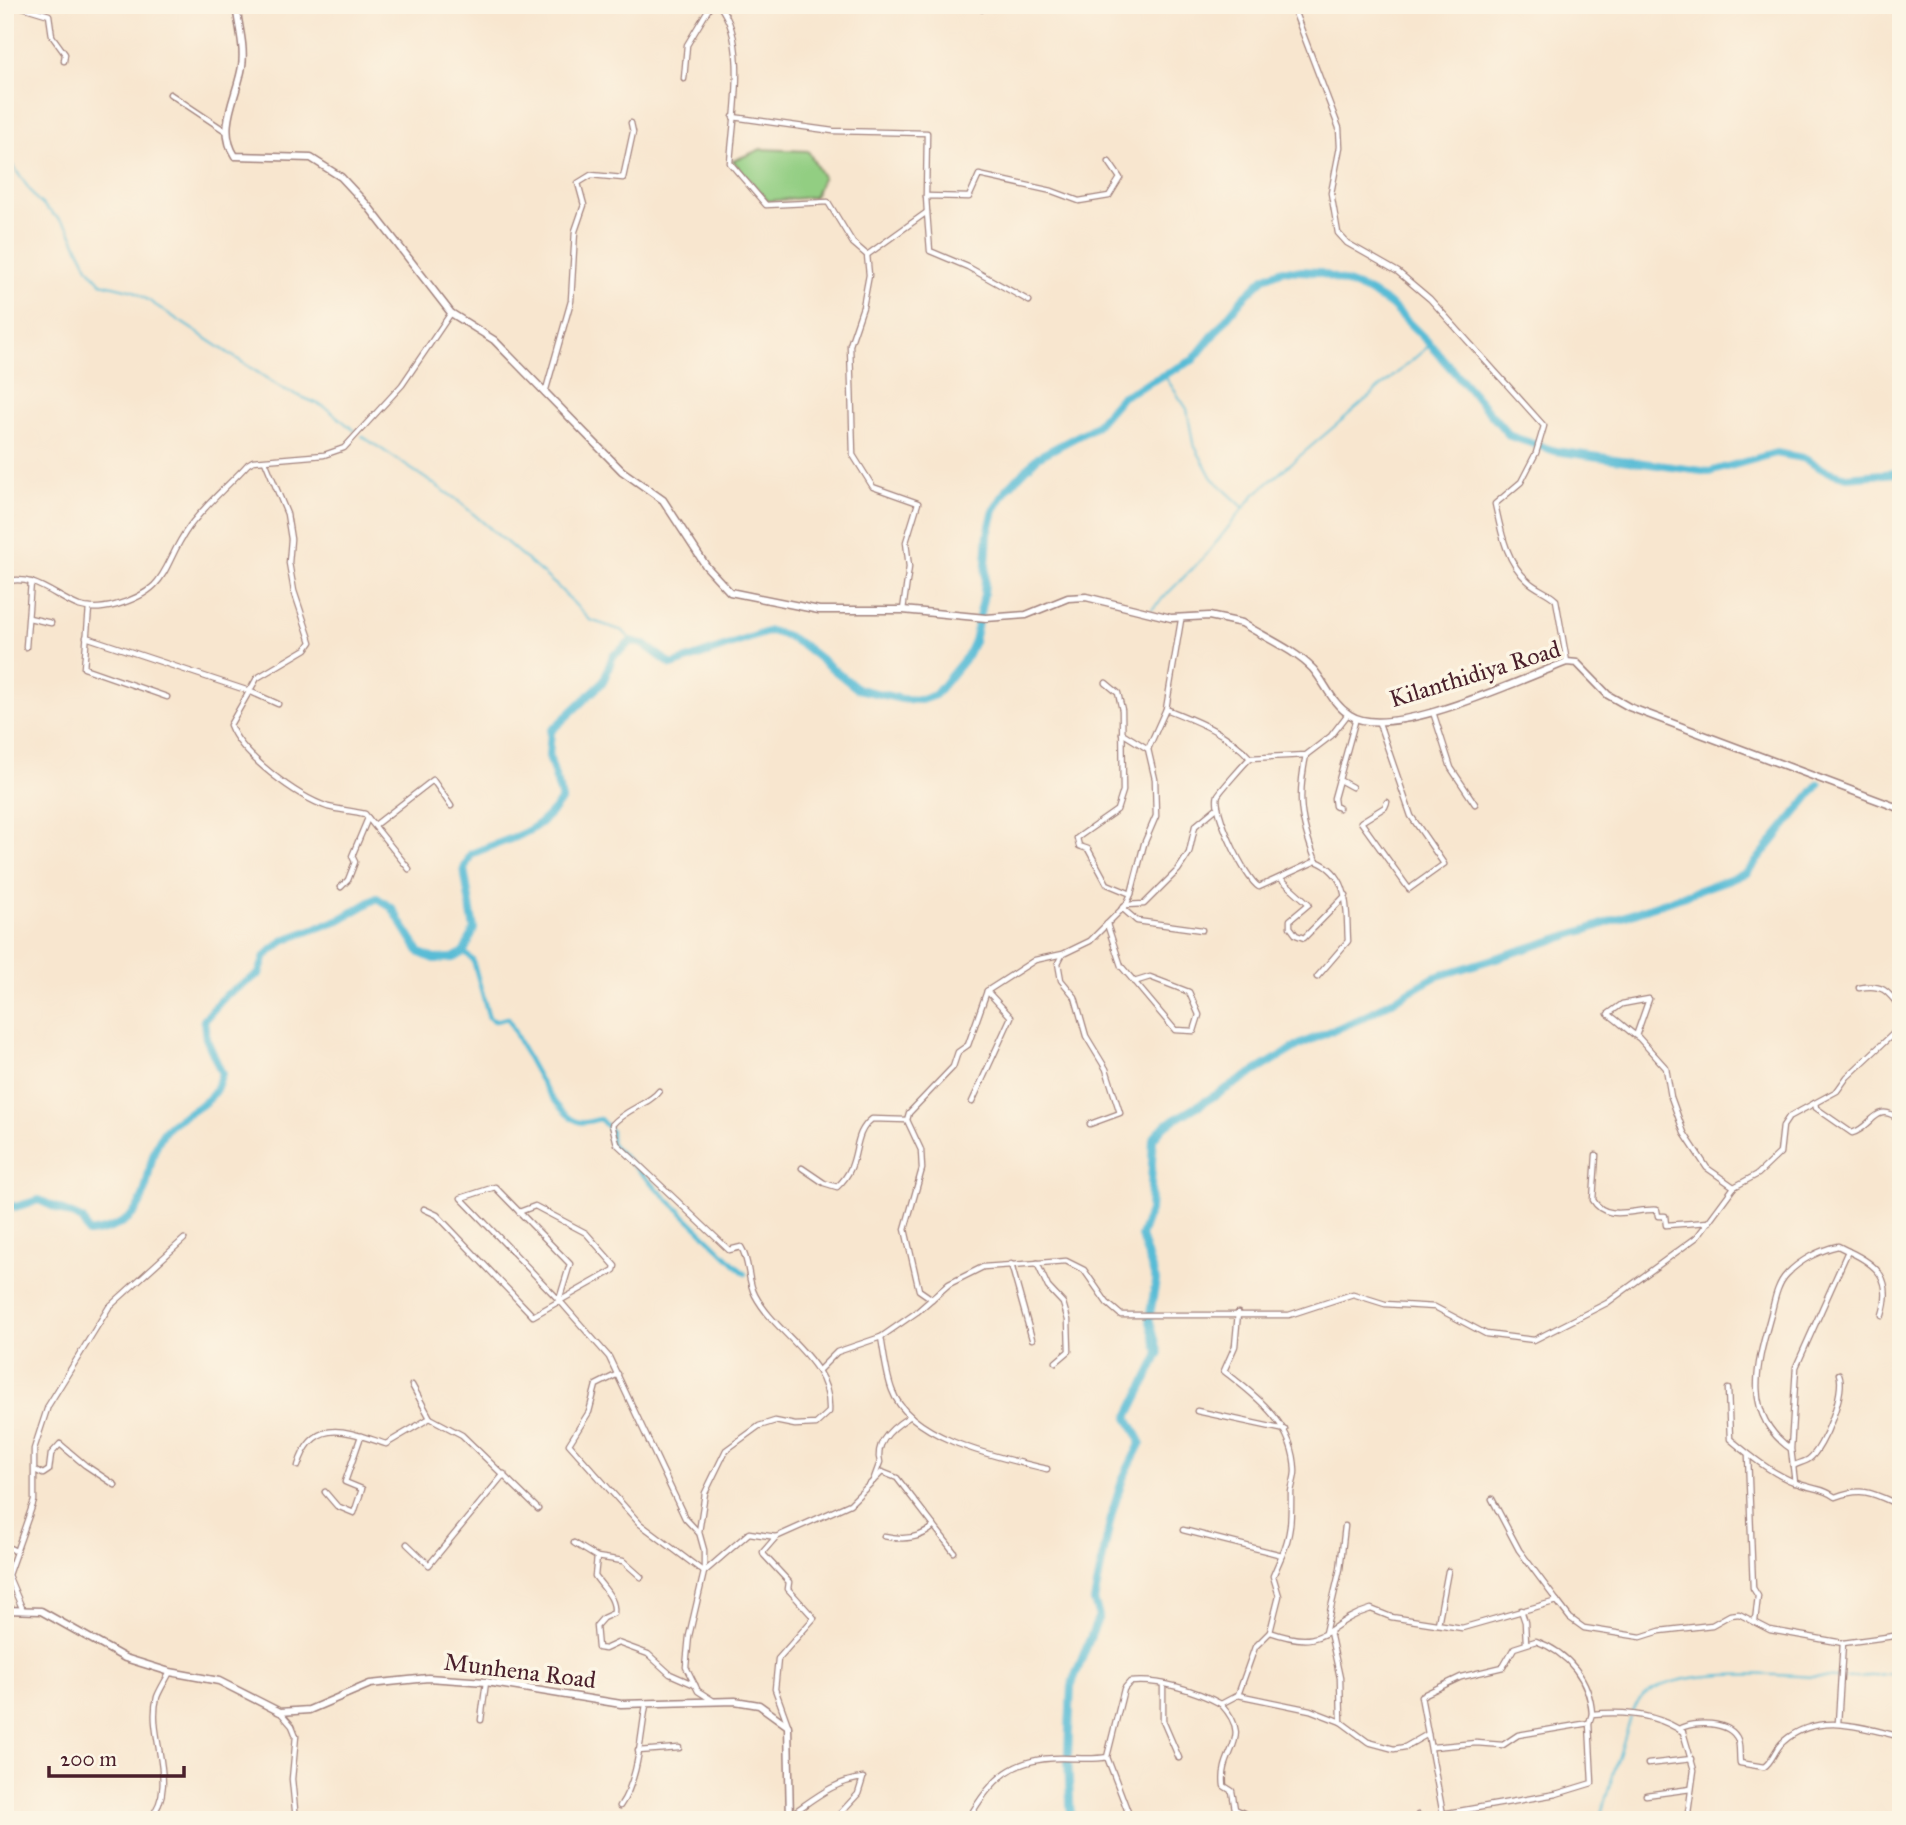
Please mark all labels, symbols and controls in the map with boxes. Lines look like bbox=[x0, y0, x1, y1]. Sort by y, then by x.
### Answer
street label: Kilanthidiya Road bbox=[1386, 634, 1564, 714]
street label: Munhena Road bbox=[442, 1647, 598, 1695]
scale bar bbox=[49, 1734, 184, 1778]
text: 200 m bbox=[60, 1746, 117, 1772]

